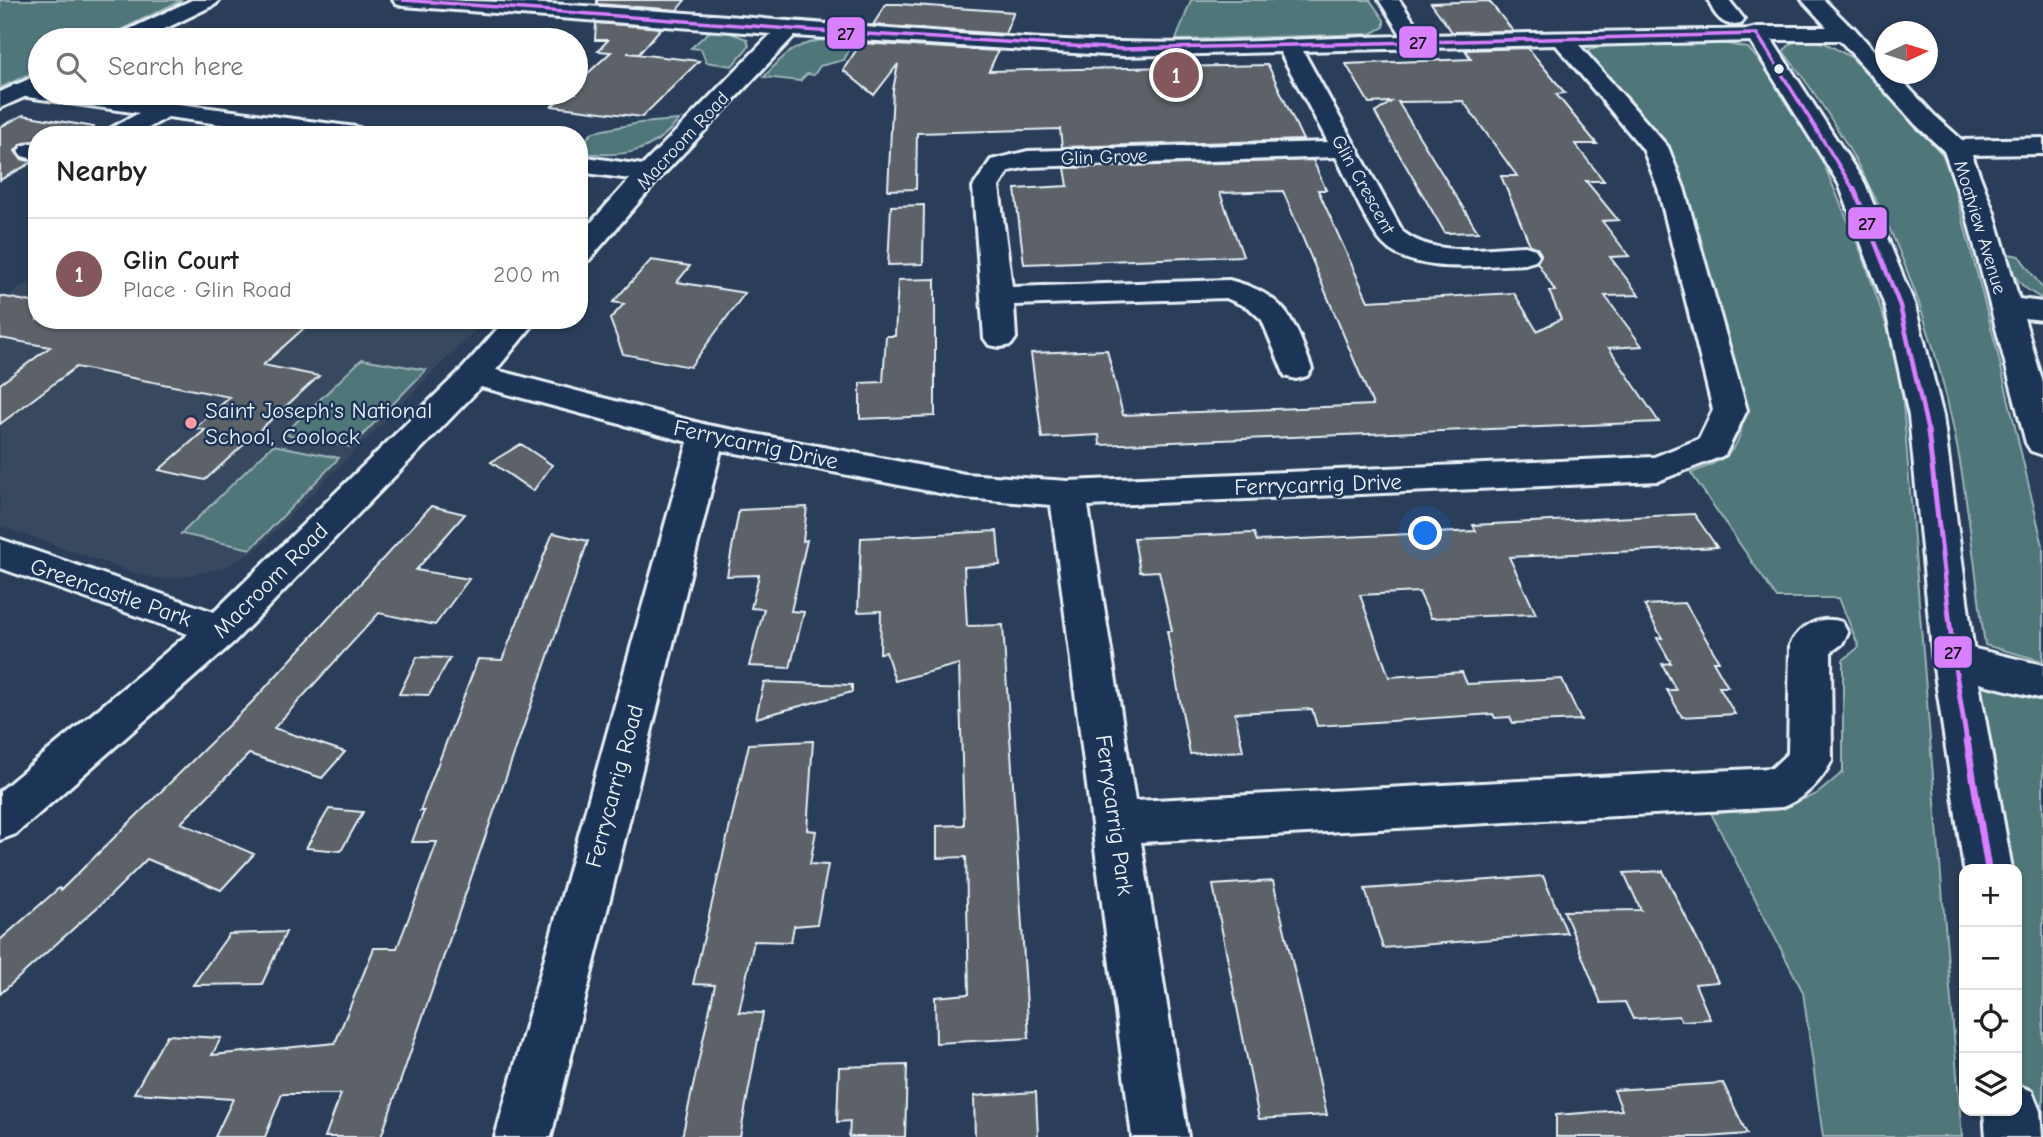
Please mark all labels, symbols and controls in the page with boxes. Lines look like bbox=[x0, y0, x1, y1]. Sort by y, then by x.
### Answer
line badge: 27 bbox=[826, 16, 866, 50]
north arrow bbox=[1875, 21, 1938, 84]
text: 27 bbox=[837, 23, 855, 45]
line badge: 27 bbox=[1398, 25, 1438, 59]
search box bbox=[28, 28, 588, 105]
text: 27 bbox=[1409, 32, 1427, 54]
icon: search bbox=[52, 48, 90, 86]
pin: 1 bbox=[1153, 49, 1199, 101]
text: Search here bbox=[108, 52, 243, 82]
unlabelled marker bbox=[1772, 62, 1786, 76]
street label: Macroom Road bbox=[632, 87, 734, 194]
street label: Glin Crescent bbox=[1327, 131, 1400, 238]
street label: Glin Grove bbox=[1060, 144, 1148, 170]
text: Nearby bbox=[56, 154, 147, 189]
street label: Moatview Avenue bbox=[1949, 158, 2011, 297]
line badge: 27 bbox=[1847, 206, 1888, 240]
text: 27 bbox=[1858, 213, 1876, 235]
text: Glin Court bbox=[123, 246, 239, 276]
text: 1 bbox=[74, 261, 84, 288]
text: 200 m bbox=[493, 261, 560, 288]
text: Place · Glin Road bbox=[123, 276, 292, 303]
place label: Saint Joseph's National School, Coolock bbox=[205, 397, 432, 450]
street label: Ferrycarrig Drive bbox=[671, 414, 841, 475]
marker: Saint Joseph's National School, Coolock bbox=[183, 415, 199, 431]
street label: Ferrycarrig Drive bbox=[1234, 468, 1402, 501]
your location bbox=[1408, 516, 1442, 550]
street label: Macroom Road bbox=[207, 517, 334, 644]
street label: Greencastle Park bbox=[27, 552, 195, 633]
line badge: 27 bbox=[1933, 635, 1973, 669]
text: 27 bbox=[1944, 642, 1962, 664]
street label: Ferrycarrig Road bbox=[580, 702, 649, 871]
street label: Ferrycarrig Park bbox=[1090, 733, 1139, 897]
map controls bbox=[1959, 864, 2022, 1116]
button: + bbox=[1959, 864, 2022, 927]
button: − bbox=[1959, 927, 2022, 990]
button: locate bbox=[1959, 990, 2022, 1053]
button: layers bbox=[1959, 1053, 2022, 1116]

